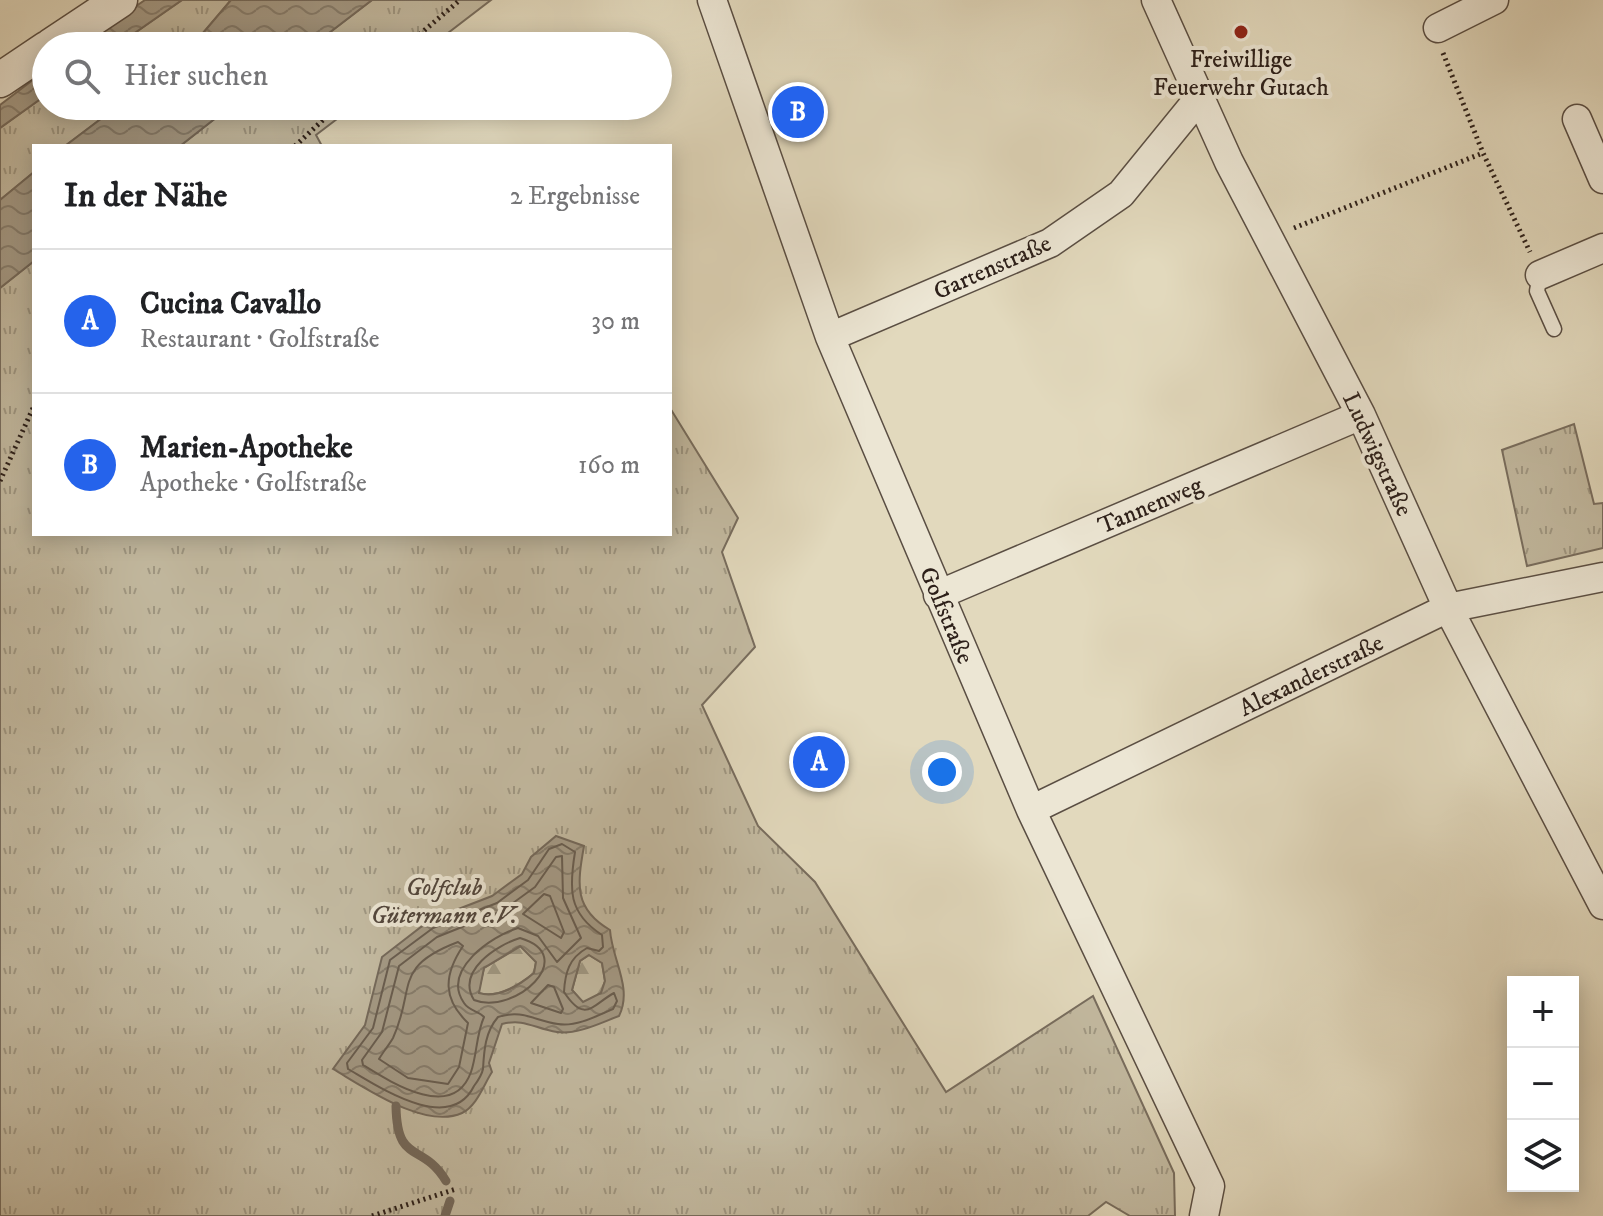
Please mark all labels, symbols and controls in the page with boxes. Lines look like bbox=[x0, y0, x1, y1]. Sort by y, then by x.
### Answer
marker: Freiwillige Feuerwehr Gutach bbox=[1232, 23, 1250, 41]
search box bbox=[32, 32, 672, 120]
place label: Freiwillige Feuerwehr Gutach bbox=[1153, 45, 1329, 103]
icon: search bbox=[60, 54, 104, 98]
text: Hier suchen bbox=[124, 58, 268, 95]
pin: B bbox=[772, 82, 824, 142]
text: In der Nähe bbox=[64, 175, 227, 217]
text: 2 Ergebnisse bbox=[510, 180, 640, 213]
street label: Gartenstraße bbox=[929, 229, 1056, 307]
text: Cucina Cavallo bbox=[140, 286, 321, 323]
text: A bbox=[82, 305, 98, 338]
text: 30 m bbox=[591, 305, 640, 338]
text: Restaurant · Golfstraße bbox=[140, 323, 379, 356]
street label: Ludwigstraße bbox=[1335, 388, 1419, 521]
text: Marien-Apotheke bbox=[140, 430, 353, 467]
text: B bbox=[82, 449, 98, 482]
text: 160 m bbox=[578, 449, 640, 482]
text: Apotheke · Golfstraße bbox=[140, 467, 367, 500]
street label: Tannenweg bbox=[1094, 470, 1207, 541]
street label: Golfstraße bbox=[912, 562, 980, 668]
street label: Alexanderstraße bbox=[1234, 628, 1389, 724]
pin: A bbox=[793, 732, 845, 792]
your location bbox=[922, 752, 962, 792]
park label: Golfclub Gütermann e.V. bbox=[371, 873, 519, 931]
map controls bbox=[1507, 976, 1579, 1192]
button: + bbox=[1507, 976, 1579, 1048]
button: − bbox=[1507, 1048, 1579, 1120]
button: layers bbox=[1507, 1120, 1579, 1192]

